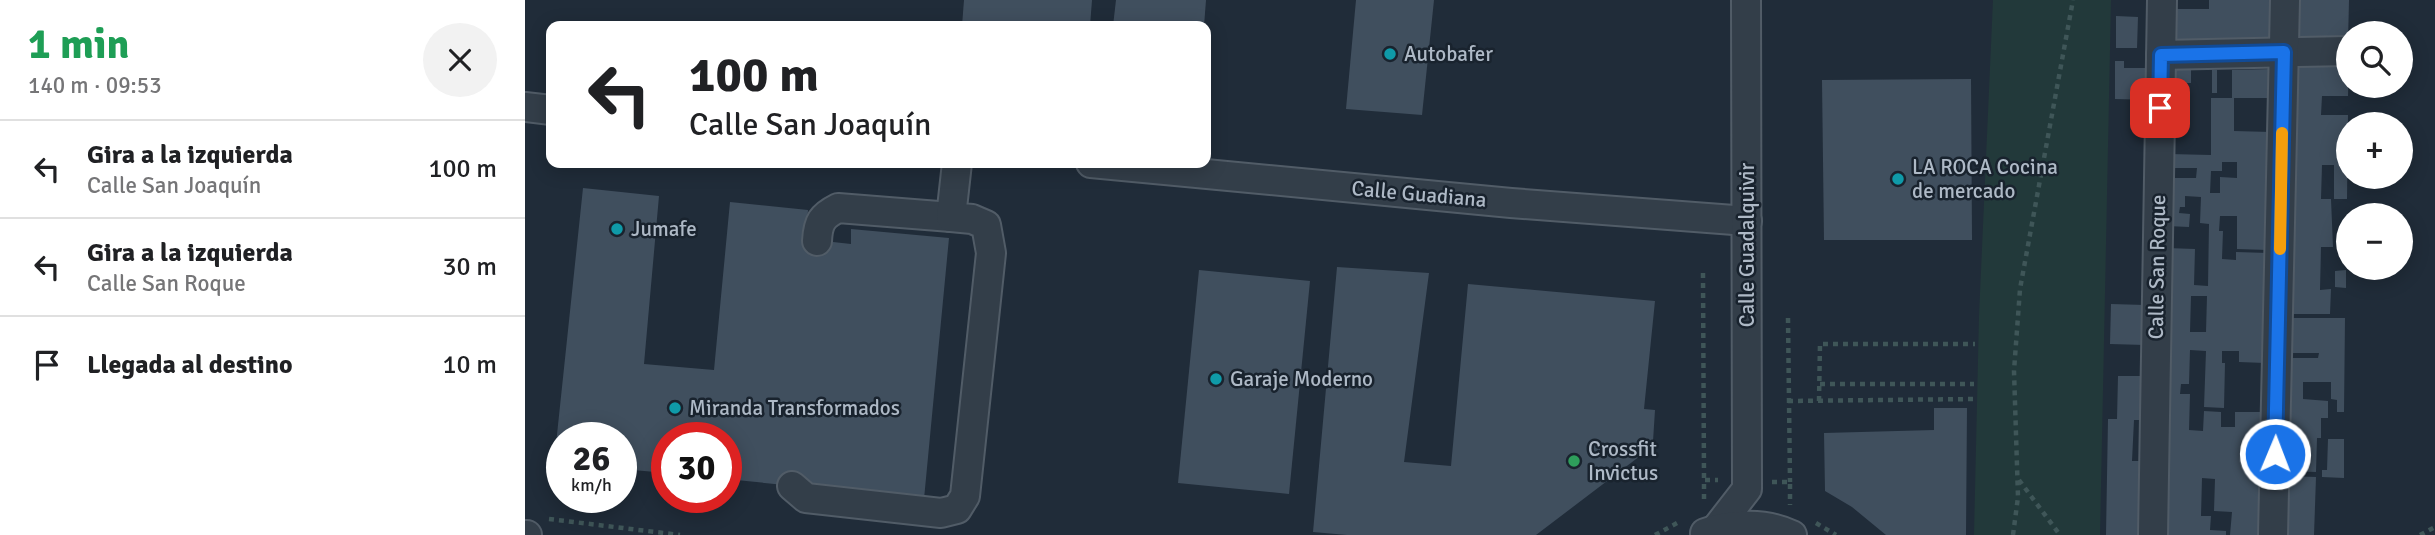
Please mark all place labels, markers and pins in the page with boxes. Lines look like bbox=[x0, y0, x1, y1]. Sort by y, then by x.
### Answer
place label: Autobafer bbox=[1404, 41, 1493, 67]
marker: Autobafer bbox=[1382, 46, 1398, 62]
pin bbox=[2130, 78, 2190, 138]
place label: LA ROCA Cocina de mercado bbox=[1912, 154, 2058, 204]
marker: LA ROCA Cocina de mercado bbox=[1890, 171, 1906, 187]
place label: Jumafe bbox=[631, 216, 697, 242]
marker: Jumafe bbox=[609, 221, 625, 237]
place label: Garaje Moderno bbox=[1230, 366, 1373, 392]
marker: Garaje Moderno bbox=[1208, 371, 1224, 387]
place label: Miranda Transformados bbox=[689, 395, 900, 421]
marker: Miranda Transformados bbox=[667, 400, 683, 416]
place label: Crossfit Invictus bbox=[1588, 436, 1658, 486]
marker: Crossfit Invictus bbox=[1566, 453, 1582, 469]

